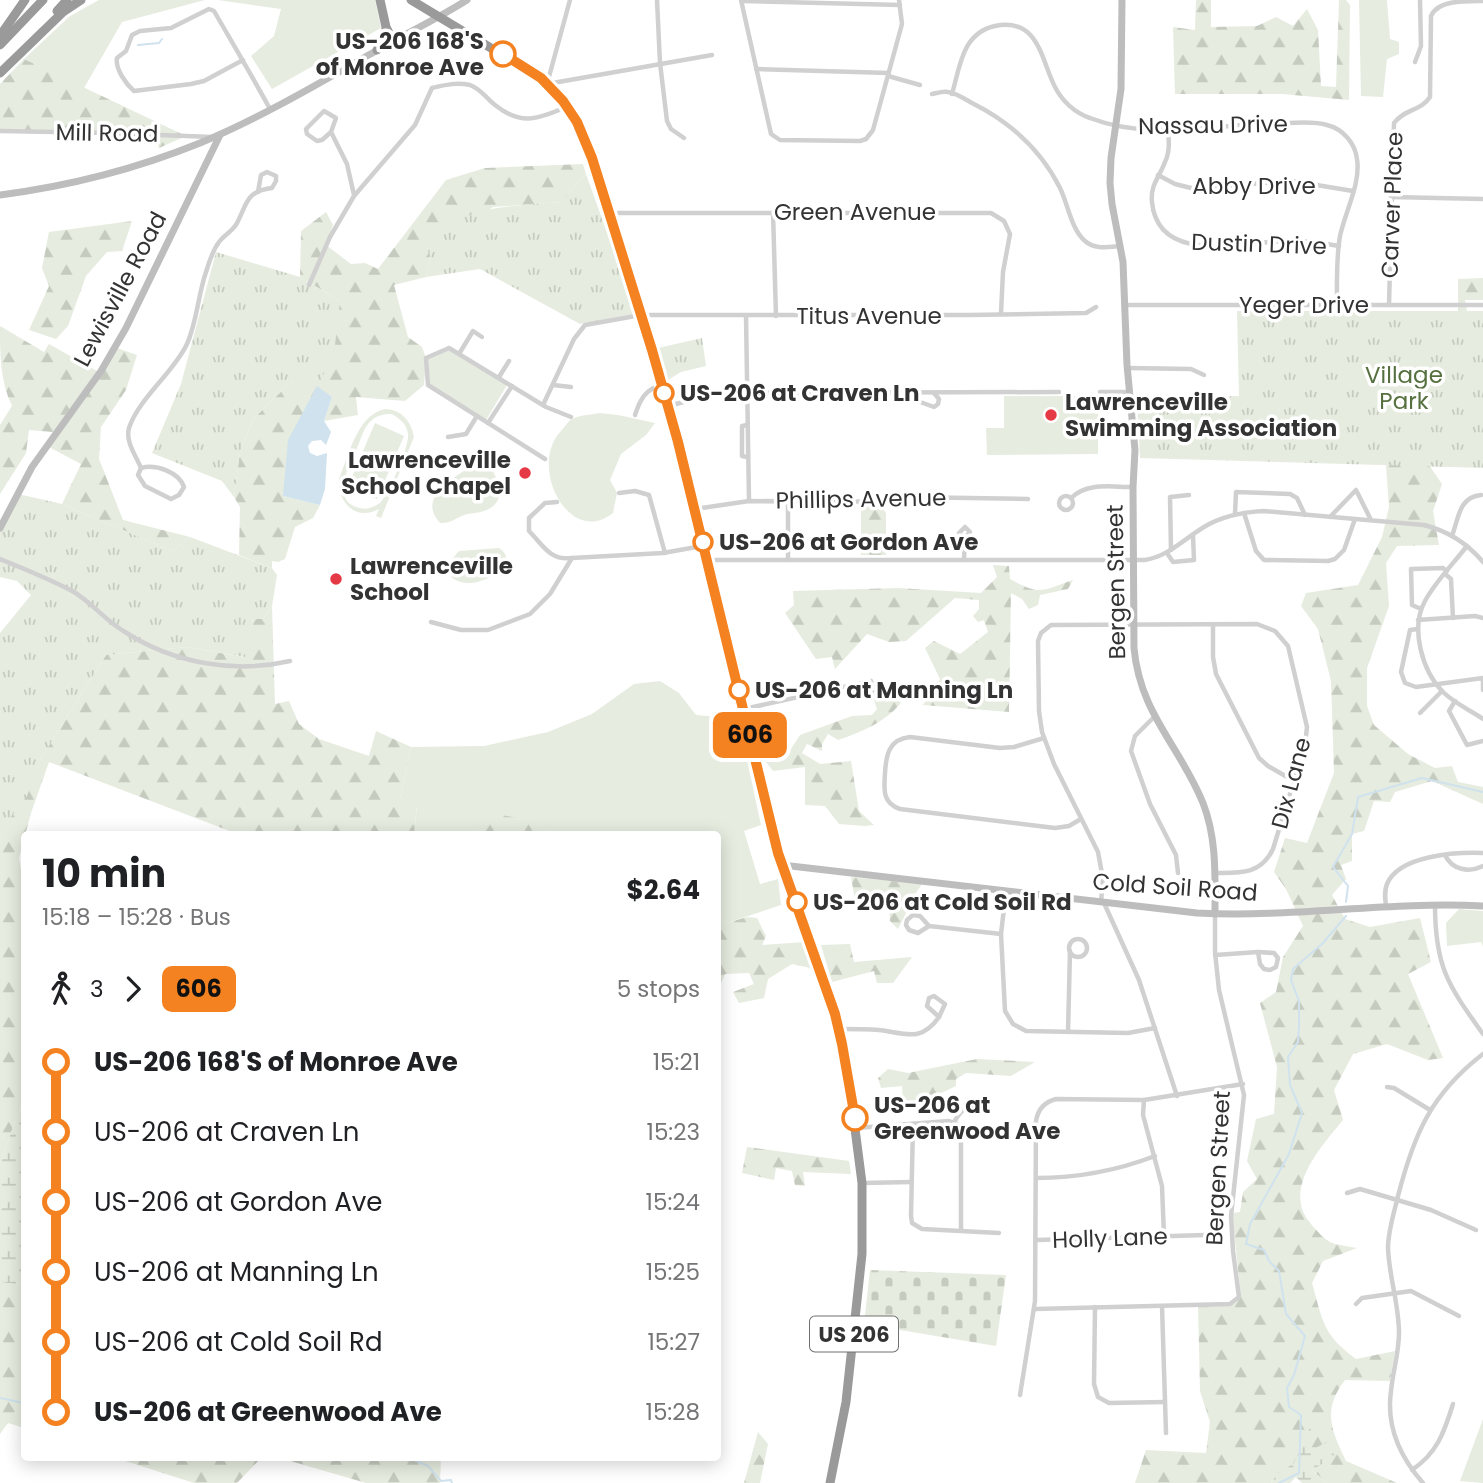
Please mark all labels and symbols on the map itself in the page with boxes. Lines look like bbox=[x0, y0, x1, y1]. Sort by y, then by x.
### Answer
place label: US-206 168'S of Monroe Ave bbox=[316, 25, 484, 83]
marker: US-206 168'S of Monroe Ave bbox=[490, 41, 516, 67]
street label: Nassau Drive bbox=[1138, 108, 1288, 142]
street label: Mill Road bbox=[55, 116, 159, 150]
street label: Carver Place bbox=[1373, 131, 1411, 279]
street label: Abby Drive bbox=[1192, 170, 1316, 202]
street label: Green Avenue bbox=[774, 196, 936, 228]
street label: Lewisville Road bbox=[66, 206, 174, 372]
street label: Dustin Drive bbox=[1191, 226, 1327, 262]
street label: Yeger Drive bbox=[1239, 289, 1369, 321]
street label: Titus Avenue bbox=[796, 300, 942, 332]
park label: Village Park bbox=[1365, 359, 1443, 417]
place label: US-206 at Craven Ln bbox=[680, 377, 920, 409]
marker: US-206 at Craven Ln bbox=[654, 383, 674, 403]
place label: Lawrenceville Swimming Association bbox=[1065, 386, 1337, 444]
marker: Lawrenceville Swimming Association bbox=[1043, 407, 1059, 423]
place label: Lawrenceville School Chapel bbox=[341, 444, 511, 502]
marker: Lawrenceville School Chapel bbox=[517, 465, 533, 481]
street label: Phillips Avenue bbox=[775, 482, 947, 516]
street label: Bergen Street bbox=[1099, 504, 1133, 660]
place label: US-206 at Gordon Ave bbox=[719, 526, 978, 558]
marker: US-206 at Gordon Ave bbox=[693, 532, 713, 552]
place label: Lawrenceville School bbox=[350, 550, 513, 608]
marker: Lawrenceville School bbox=[328, 571, 344, 587]
place label: US-206 at Manning Ln bbox=[755, 674, 1013, 706]
marker: US-206 at Manning Ln bbox=[729, 680, 749, 700]
line badge: 606 bbox=[710, 712, 790, 758]
street label: Dix Lane bbox=[1263, 734, 1319, 832]
street label: Cold Soil Road bbox=[1091, 865, 1259, 909]
place label: US-206 at Cold Soil Rd bbox=[813, 886, 1072, 918]
marker: US-206 at Cold Soil Rd bbox=[787, 892, 807, 912]
place label: US-206 at Greenwood Ave bbox=[874, 1089, 1060, 1147]
street label: Bergen Street bbox=[1198, 1090, 1238, 1246]
marker: US-206 at Greenwood Ave bbox=[842, 1105, 868, 1131]
street label: Holly Lane bbox=[1052, 1220, 1168, 1256]
road number: US 206 bbox=[810, 1316, 898, 1352]

